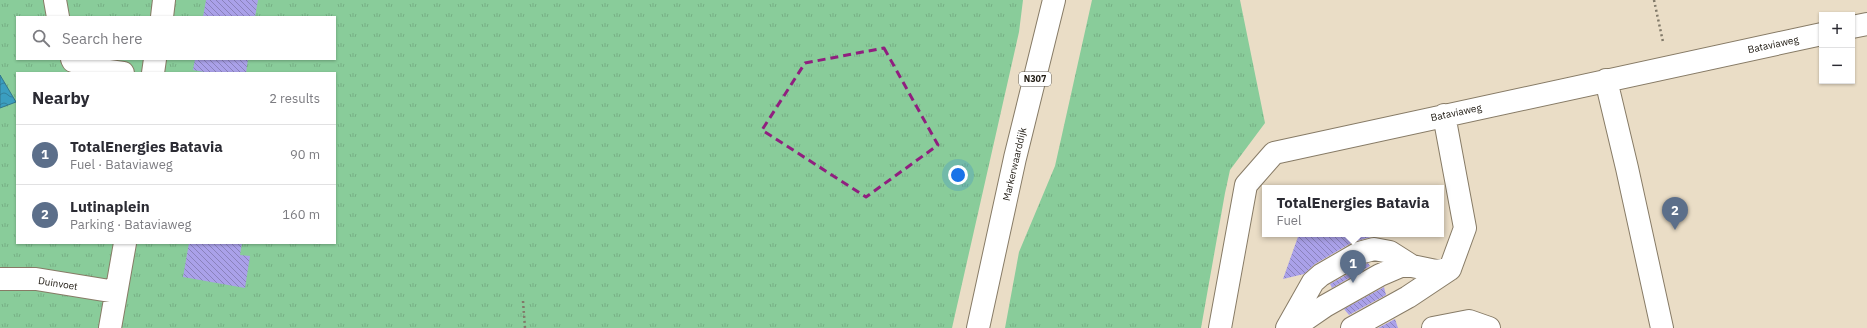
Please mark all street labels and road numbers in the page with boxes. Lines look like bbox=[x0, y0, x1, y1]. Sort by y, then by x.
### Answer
street label: Bataviaweg bbox=[1746, 33, 1800, 56]
road number: N307 bbox=[1019, 72, 1051, 86]
street label: Bataviaweg bbox=[1429, 101, 1483, 124]
street label: Markerwaarddijk bbox=[1000, 125, 1029, 202]
street label: Duinvoet bbox=[37, 274, 79, 293]

